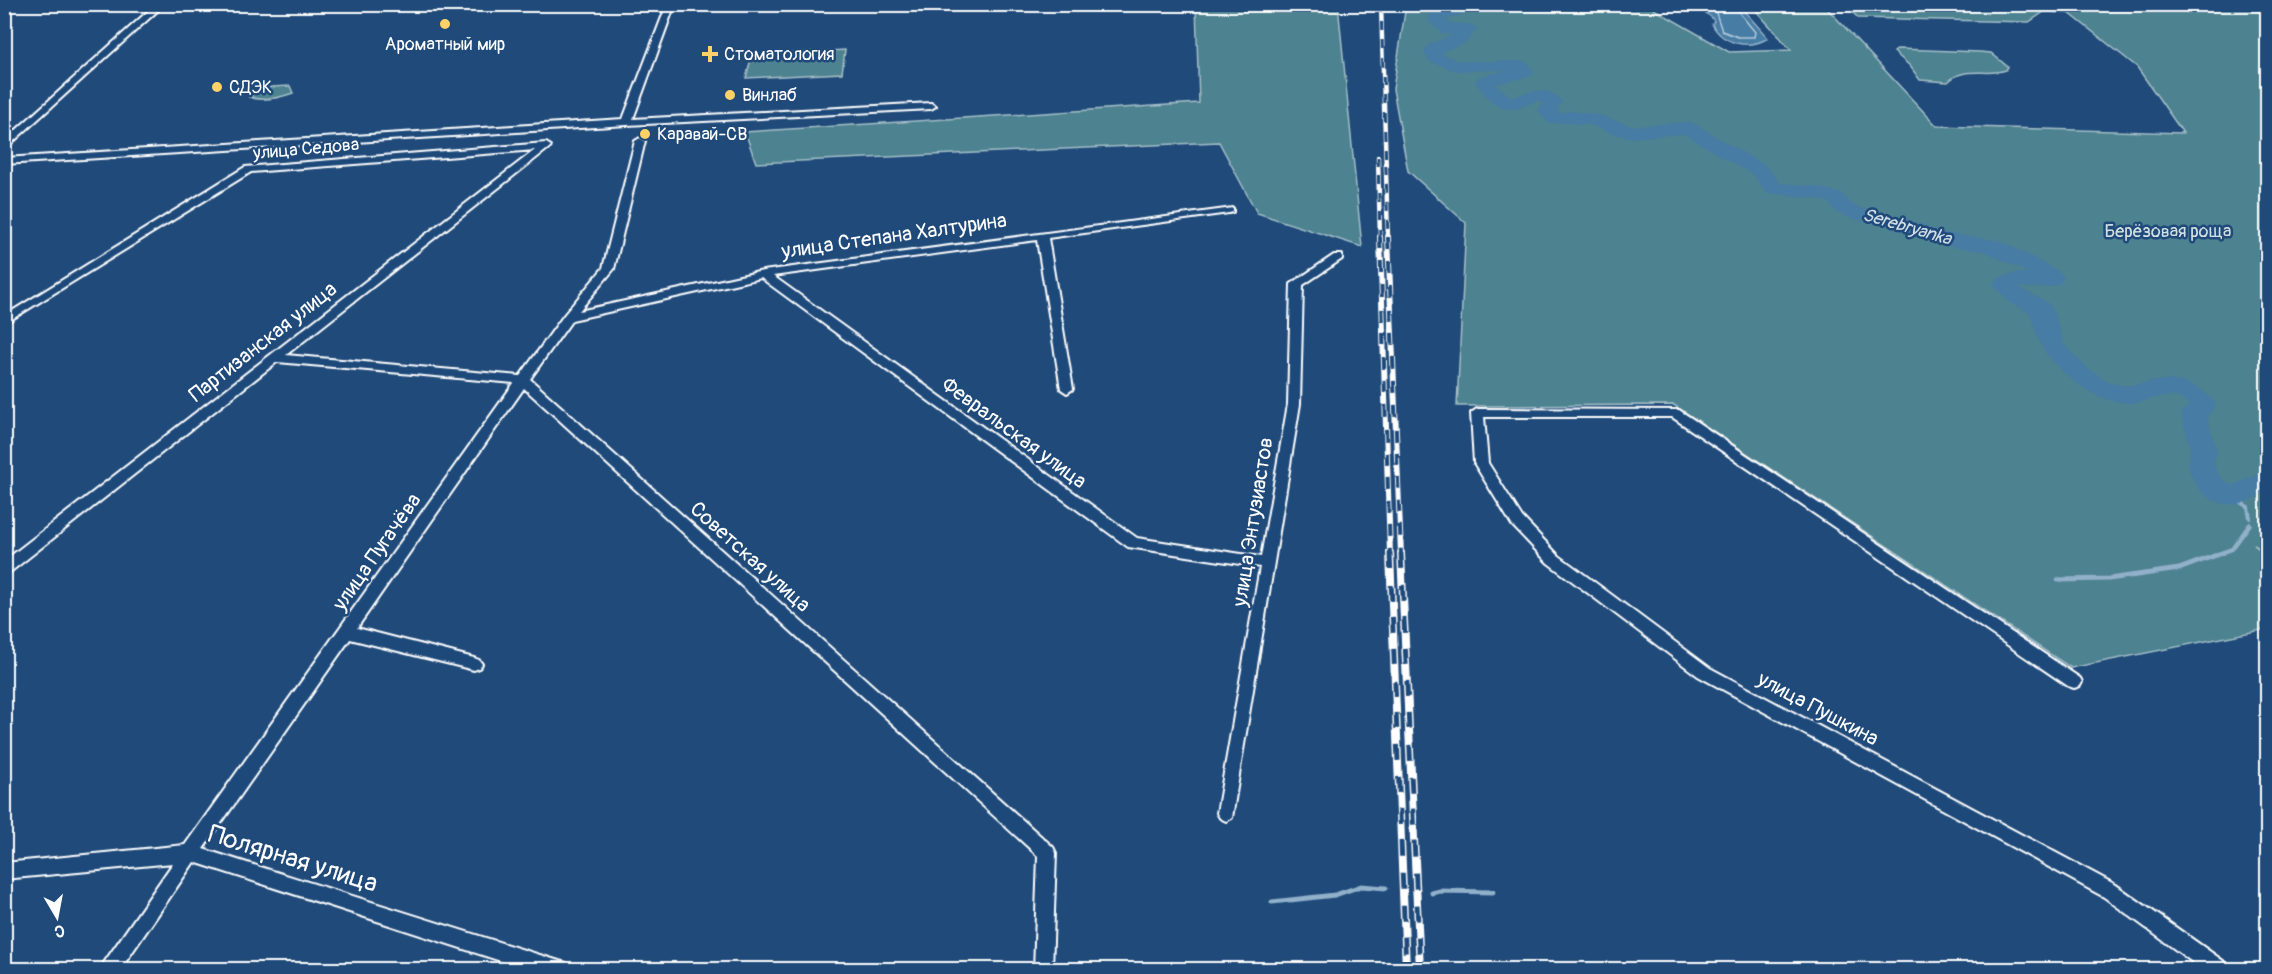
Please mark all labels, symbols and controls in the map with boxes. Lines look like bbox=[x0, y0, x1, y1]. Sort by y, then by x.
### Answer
marker: Ароматный мир bbox=[438, 17, 452, 31]
place label: Ароматный мир bbox=[385, 33, 505, 56]
place label: Стоматология bbox=[724, 43, 834, 66]
marker: Стоматология bbox=[701, 45, 719, 63]
place label: СДЭК bbox=[229, 76, 272, 99]
marker: СДЭК bbox=[210, 80, 224, 94]
place label: Винлаб bbox=[742, 84, 797, 107]
marker: Винлаб bbox=[723, 88, 737, 102]
place label: Каравай-СВ bbox=[657, 123, 747, 146]
marker: Каравай-СВ bbox=[638, 127, 652, 141]
street label: улица Седова bbox=[251, 133, 360, 165]
water label: Serebryanka bbox=[1860, 203, 1956, 251]
street label: улица Степана Халтурина bbox=[779, 207, 1008, 265]
park label: Берёзовая роща bbox=[2105, 220, 2231, 243]
street label: Партизанская улица bbox=[184, 276, 342, 408]
street label: Февральская улица bbox=[936, 371, 1092, 495]
street label: улица Энтузиастов bbox=[1226, 435, 1280, 610]
street label: улица Пугачёва bbox=[326, 488, 427, 617]
street label: Советская улица bbox=[684, 496, 816, 618]
street label: улица Пушкина bbox=[1752, 665, 1883, 752]
street label: Полярная улица bbox=[204, 818, 382, 900]
north arrow bbox=[27, 887, 87, 947]
text: С bbox=[53, 920, 66, 942]

